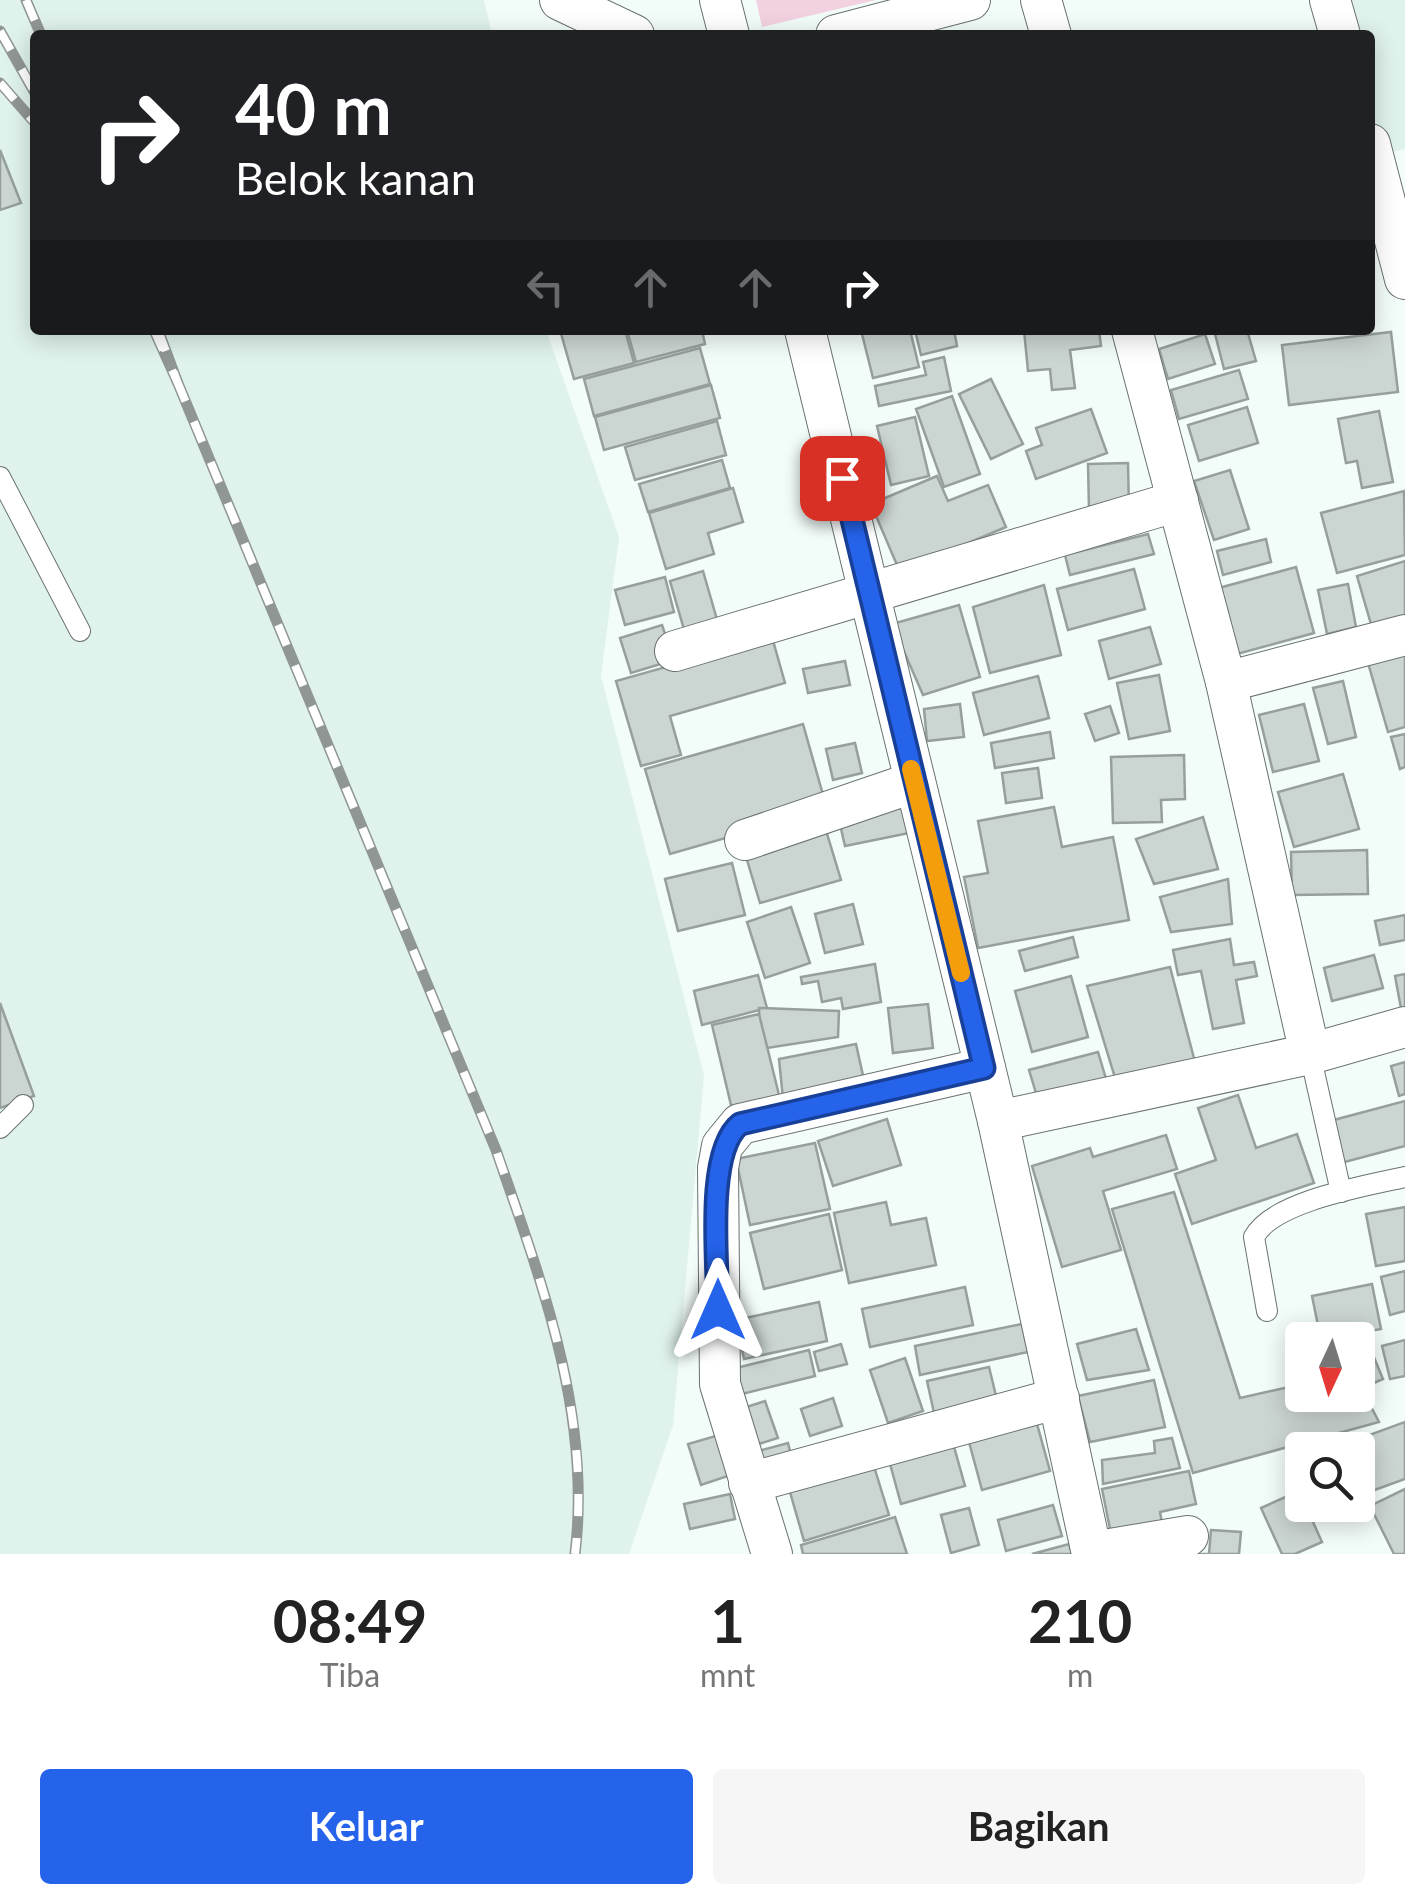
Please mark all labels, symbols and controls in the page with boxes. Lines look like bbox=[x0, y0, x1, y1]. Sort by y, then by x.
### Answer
text: 40 m bbox=[235, 66, 392, 150]
icon: right bbox=[70, 70, 200, 200]
text: Belok kanan bbox=[235, 151, 476, 205]
icon: left bbox=[518, 260, 573, 315]
icon: ahead bbox=[623, 260, 678, 315]
icon: ahead bbox=[728, 260, 783, 315]
icon: right bbox=[833, 260, 888, 315]
pin bbox=[800, 436, 885, 521]
icon: arrive bbox=[815, 451, 870, 506]
position arrow bbox=[666, 1258, 770, 1362]
north arrow bbox=[1285, 1322, 1375, 1412]
map controls bbox=[1285, 1322, 1375, 1522]
button: search bbox=[1285, 1432, 1375, 1522]
text: 08:49 bbox=[273, 1584, 427, 1656]
text: 1 bbox=[710, 1584, 745, 1656]
text: 210 bbox=[1028, 1584, 1132, 1656]
text: Tiba bbox=[320, 1655, 380, 1694]
text: mnt bbox=[700, 1655, 755, 1694]
text: m bbox=[1067, 1655, 1093, 1694]
button: Keluar bbox=[40, 1769, 693, 1884]
button: Bagikan bbox=[713, 1769, 1365, 1884]

